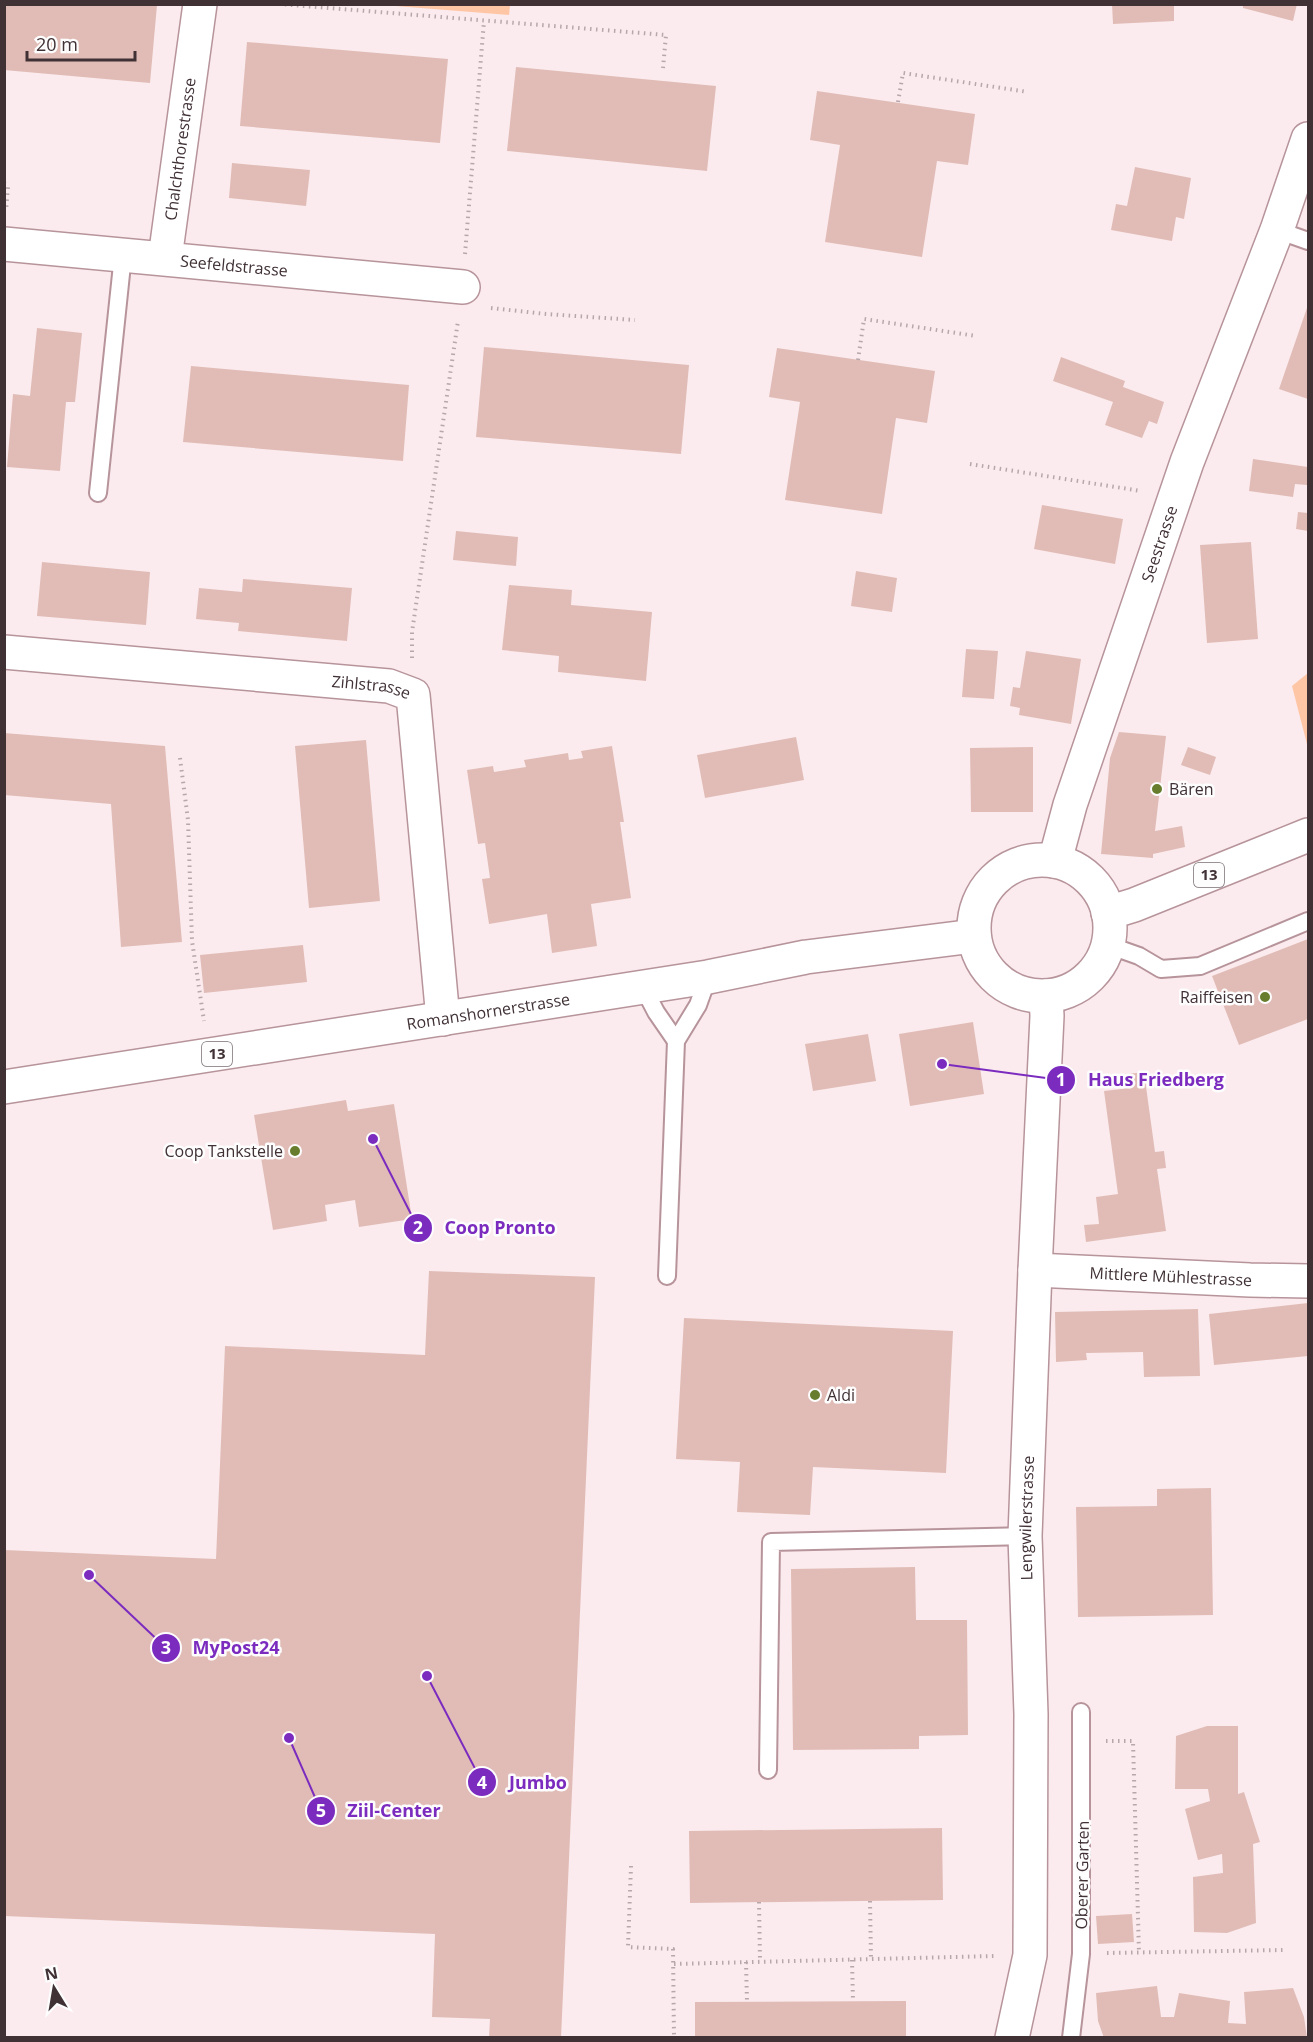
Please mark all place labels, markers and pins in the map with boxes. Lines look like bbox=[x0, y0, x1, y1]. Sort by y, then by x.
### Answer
place label: Bären bbox=[1169, 778, 1214, 800]
marker: Bären bbox=[1150, 782, 1164, 796]
place label: Raiffeisen bbox=[1180, 986, 1253, 1008]
marker: Raiffeisen bbox=[1258, 990, 1272, 1004]
callout: Haus Friedberg bbox=[1046, 1062, 1236, 1098]
place label: Coop Tankstelle bbox=[164, 1140, 283, 1162]
marker: Coop Tankstelle bbox=[288, 1144, 302, 1158]
callout: Coop Pronto bbox=[403, 1210, 568, 1246]
place label: Aldi bbox=[827, 1384, 855, 1406]
marker: Aldi bbox=[808, 1388, 822, 1402]
callout: MyPost24 bbox=[151, 1630, 292, 1666]
callout: Jumbo bbox=[467, 1764, 579, 1800]
callout: Ziil-Center bbox=[306, 1793, 453, 1829]

